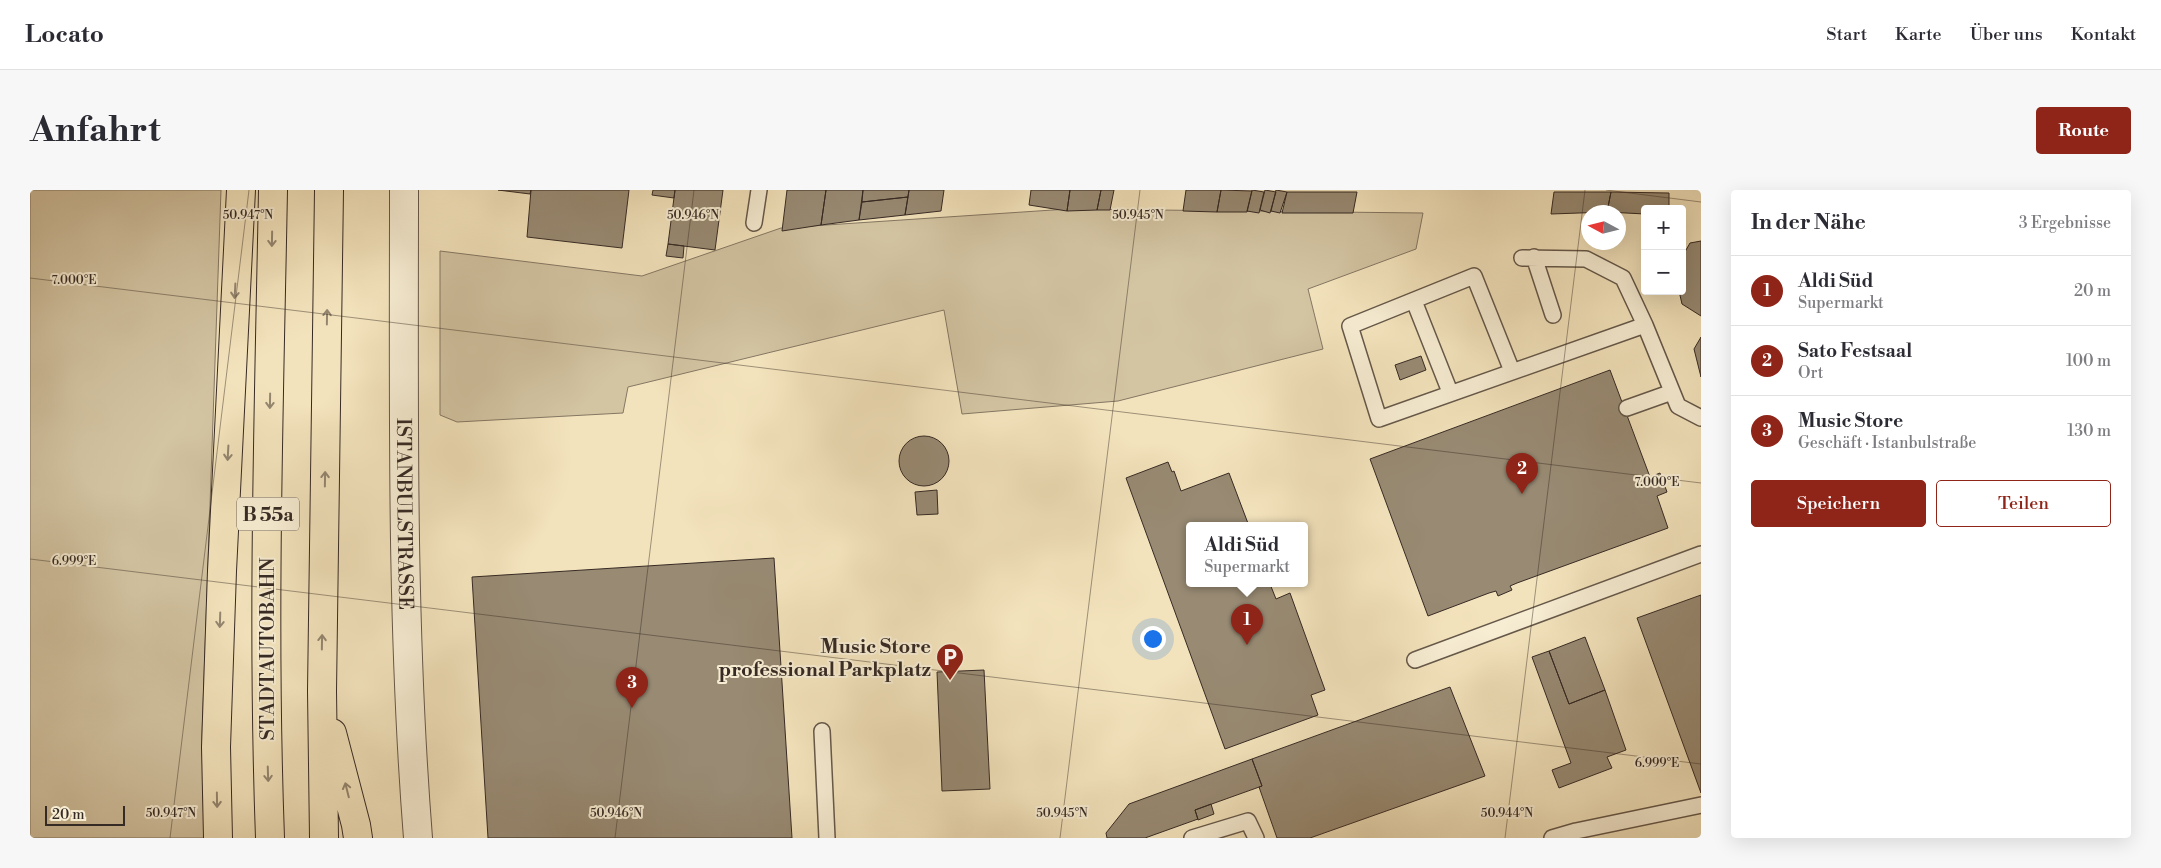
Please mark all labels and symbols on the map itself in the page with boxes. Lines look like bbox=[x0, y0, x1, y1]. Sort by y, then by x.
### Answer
north arrow bbox=[1581, 205, 1626, 250]
text: 50.947°N bbox=[223, 208, 273, 223]
text: 50.946°N bbox=[667, 208, 719, 223]
text: 50.945°N bbox=[1112, 208, 1164, 223]
one-way arrow bbox=[267, 230, 277, 246]
text: 7.000°E bbox=[52, 273, 96, 288]
one-way arrow bbox=[231, 283, 240, 299]
one-way arrow bbox=[322, 309, 332, 326]
one-way arrow bbox=[265, 393, 274, 409]
street label: ISTANBULSTRASSE bbox=[390, 418, 417, 610]
one-way arrow bbox=[223, 445, 232, 461]
pin: 2 bbox=[1506, 453, 1538, 494]
one-way arrow bbox=[320, 472, 330, 488]
text: 7.000°E bbox=[1635, 475, 1679, 490]
road number: B 55a bbox=[237, 498, 299, 530]
text: 6.999°E bbox=[52, 554, 96, 569]
street label: STADTAUTOBAHN bbox=[256, 557, 281, 741]
pin: 1 bbox=[1231, 604, 1263, 645]
one-way arrow bbox=[216, 611, 225, 627]
your location bbox=[1140, 626, 1166, 652]
one-way arrow bbox=[318, 634, 327, 650]
place label: Music Store professional Parkplatz bbox=[718, 635, 931, 683]
parking icon: Music Store professional Parkplatz bbox=[935, 642, 965, 681]
pin: 3 bbox=[616, 667, 648, 708]
text: 6.999°E bbox=[1635, 756, 1679, 771]
one-way arrow bbox=[263, 765, 272, 781]
one-way arrow bbox=[342, 783, 351, 799]
one-way arrow bbox=[212, 791, 222, 807]
scale bar bbox=[45, 803, 125, 826]
text: 50.947°N bbox=[146, 806, 196, 821]
text: 50.946°N bbox=[590, 806, 642, 821]
text: 50.945°N bbox=[1036, 806, 1088, 821]
text: 50.944°N bbox=[1481, 806, 1533, 821]

